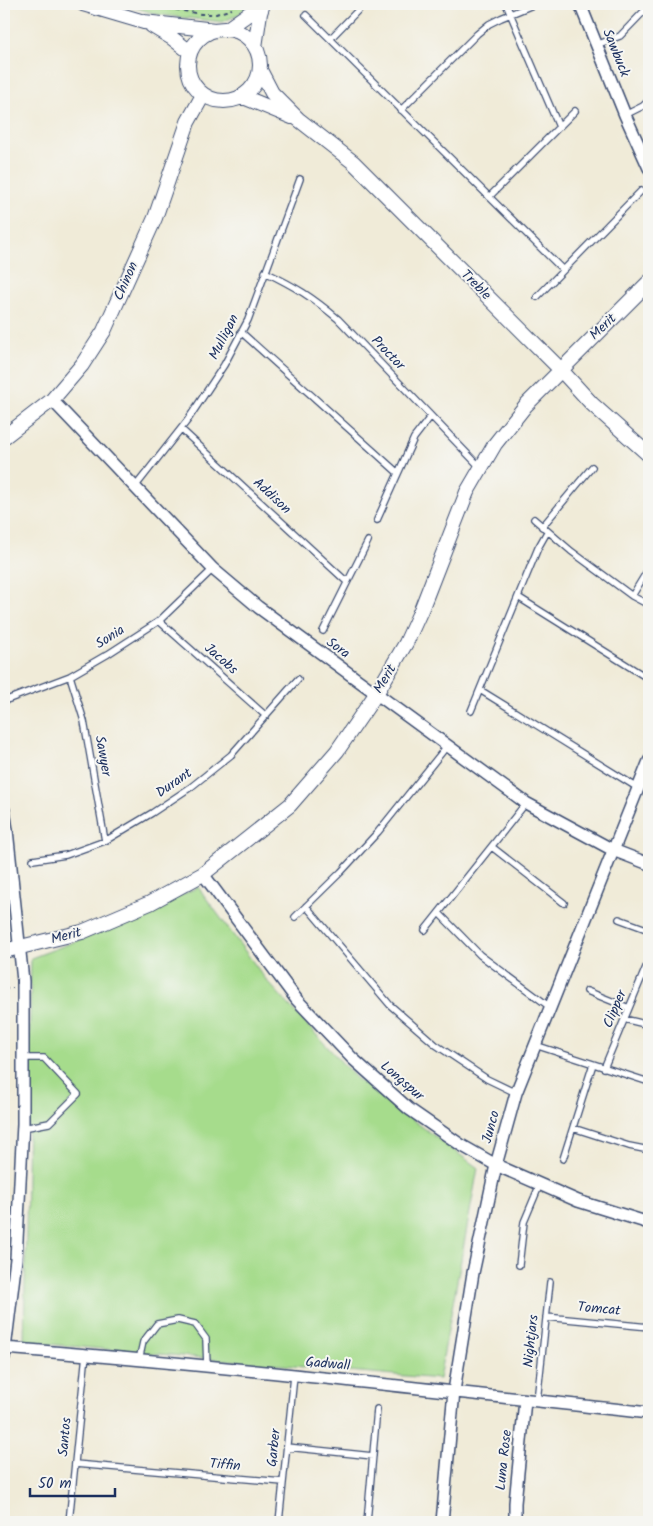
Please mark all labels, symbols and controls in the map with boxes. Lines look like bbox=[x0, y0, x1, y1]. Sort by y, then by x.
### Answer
street label: Sawbuck bbox=[596, 26, 636, 81]
street label: Chinon bbox=[108, 258, 144, 304]
street label: Treble bbox=[456, 265, 497, 306]
street label: Merit bbox=[584, 308, 622, 346]
street label: Mulligan bbox=[203, 310, 245, 364]
street label: Proctor bbox=[366, 331, 411, 376]
street label: Addison bbox=[248, 472, 296, 520]
street label: Sonia bbox=[91, 619, 129, 655]
street label: Sora bbox=[321, 632, 355, 664]
street label: Jacobs bbox=[199, 638, 243, 680]
street label: Merit bbox=[368, 660, 403, 698]
street label: Sawyer bbox=[89, 734, 118, 779]
street label: Durant bbox=[151, 762, 197, 803]
street label: Merit bbox=[48, 921, 84, 951]
street label: Clipper bbox=[597, 985, 633, 1031]
street label: Longspur bbox=[375, 1056, 430, 1107]
street label: Junco bbox=[476, 1108, 506, 1146]
street label: Tomcat bbox=[577, 1296, 622, 1322]
street label: Nightjars bbox=[517, 1313, 545, 1369]
street label: Gadwall bbox=[305, 1351, 352, 1377]
street label: Santos bbox=[52, 1416, 78, 1457]
street label: Garber bbox=[261, 1427, 287, 1468]
street label: Luna Rose bbox=[490, 1428, 518, 1491]
street label: Tiffin bbox=[209, 1453, 241, 1477]
scale bar bbox=[30, 1466, 115, 1498]
text: 50 m bbox=[38, 1472, 72, 1496]

